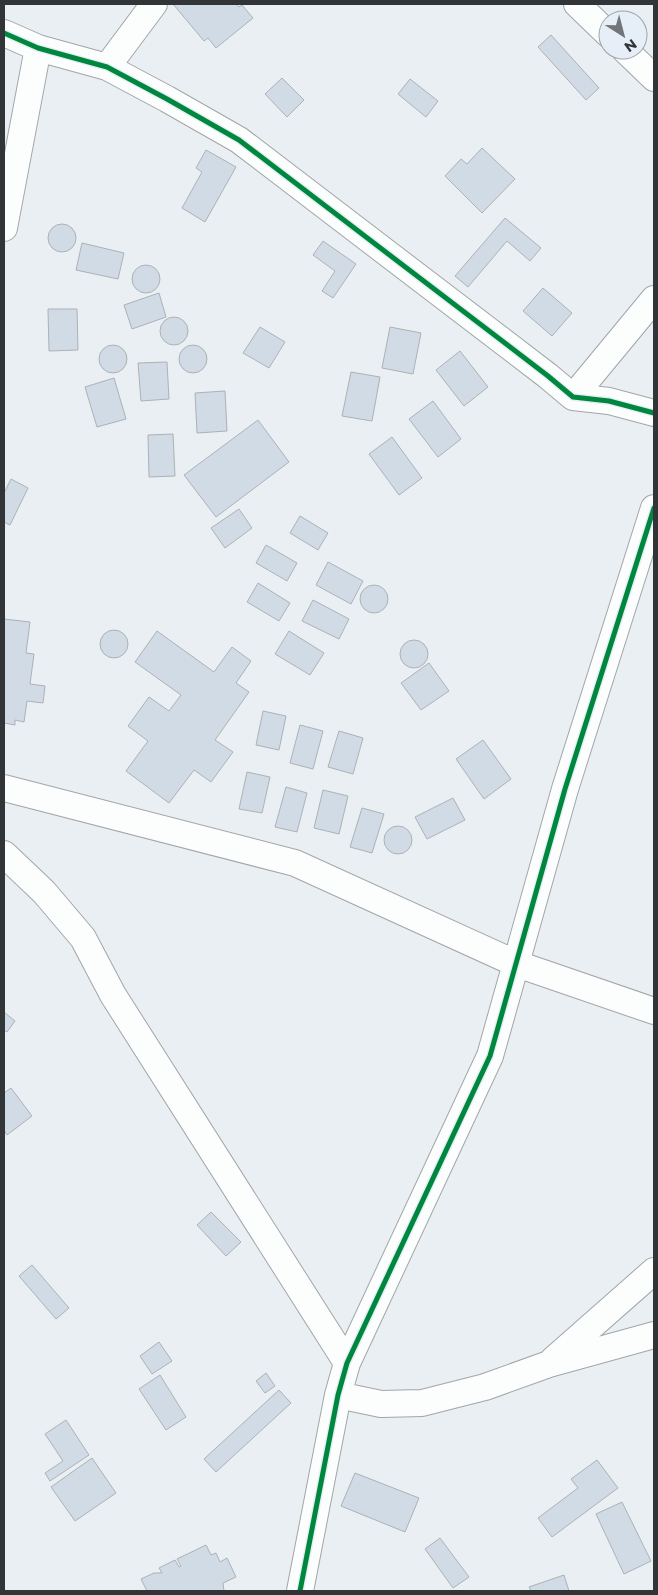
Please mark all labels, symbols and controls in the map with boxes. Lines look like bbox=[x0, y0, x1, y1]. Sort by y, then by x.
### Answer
north arrow bbox=[598, 10, 648, 60]
text: N bbox=[621, 35, 641, 56]

